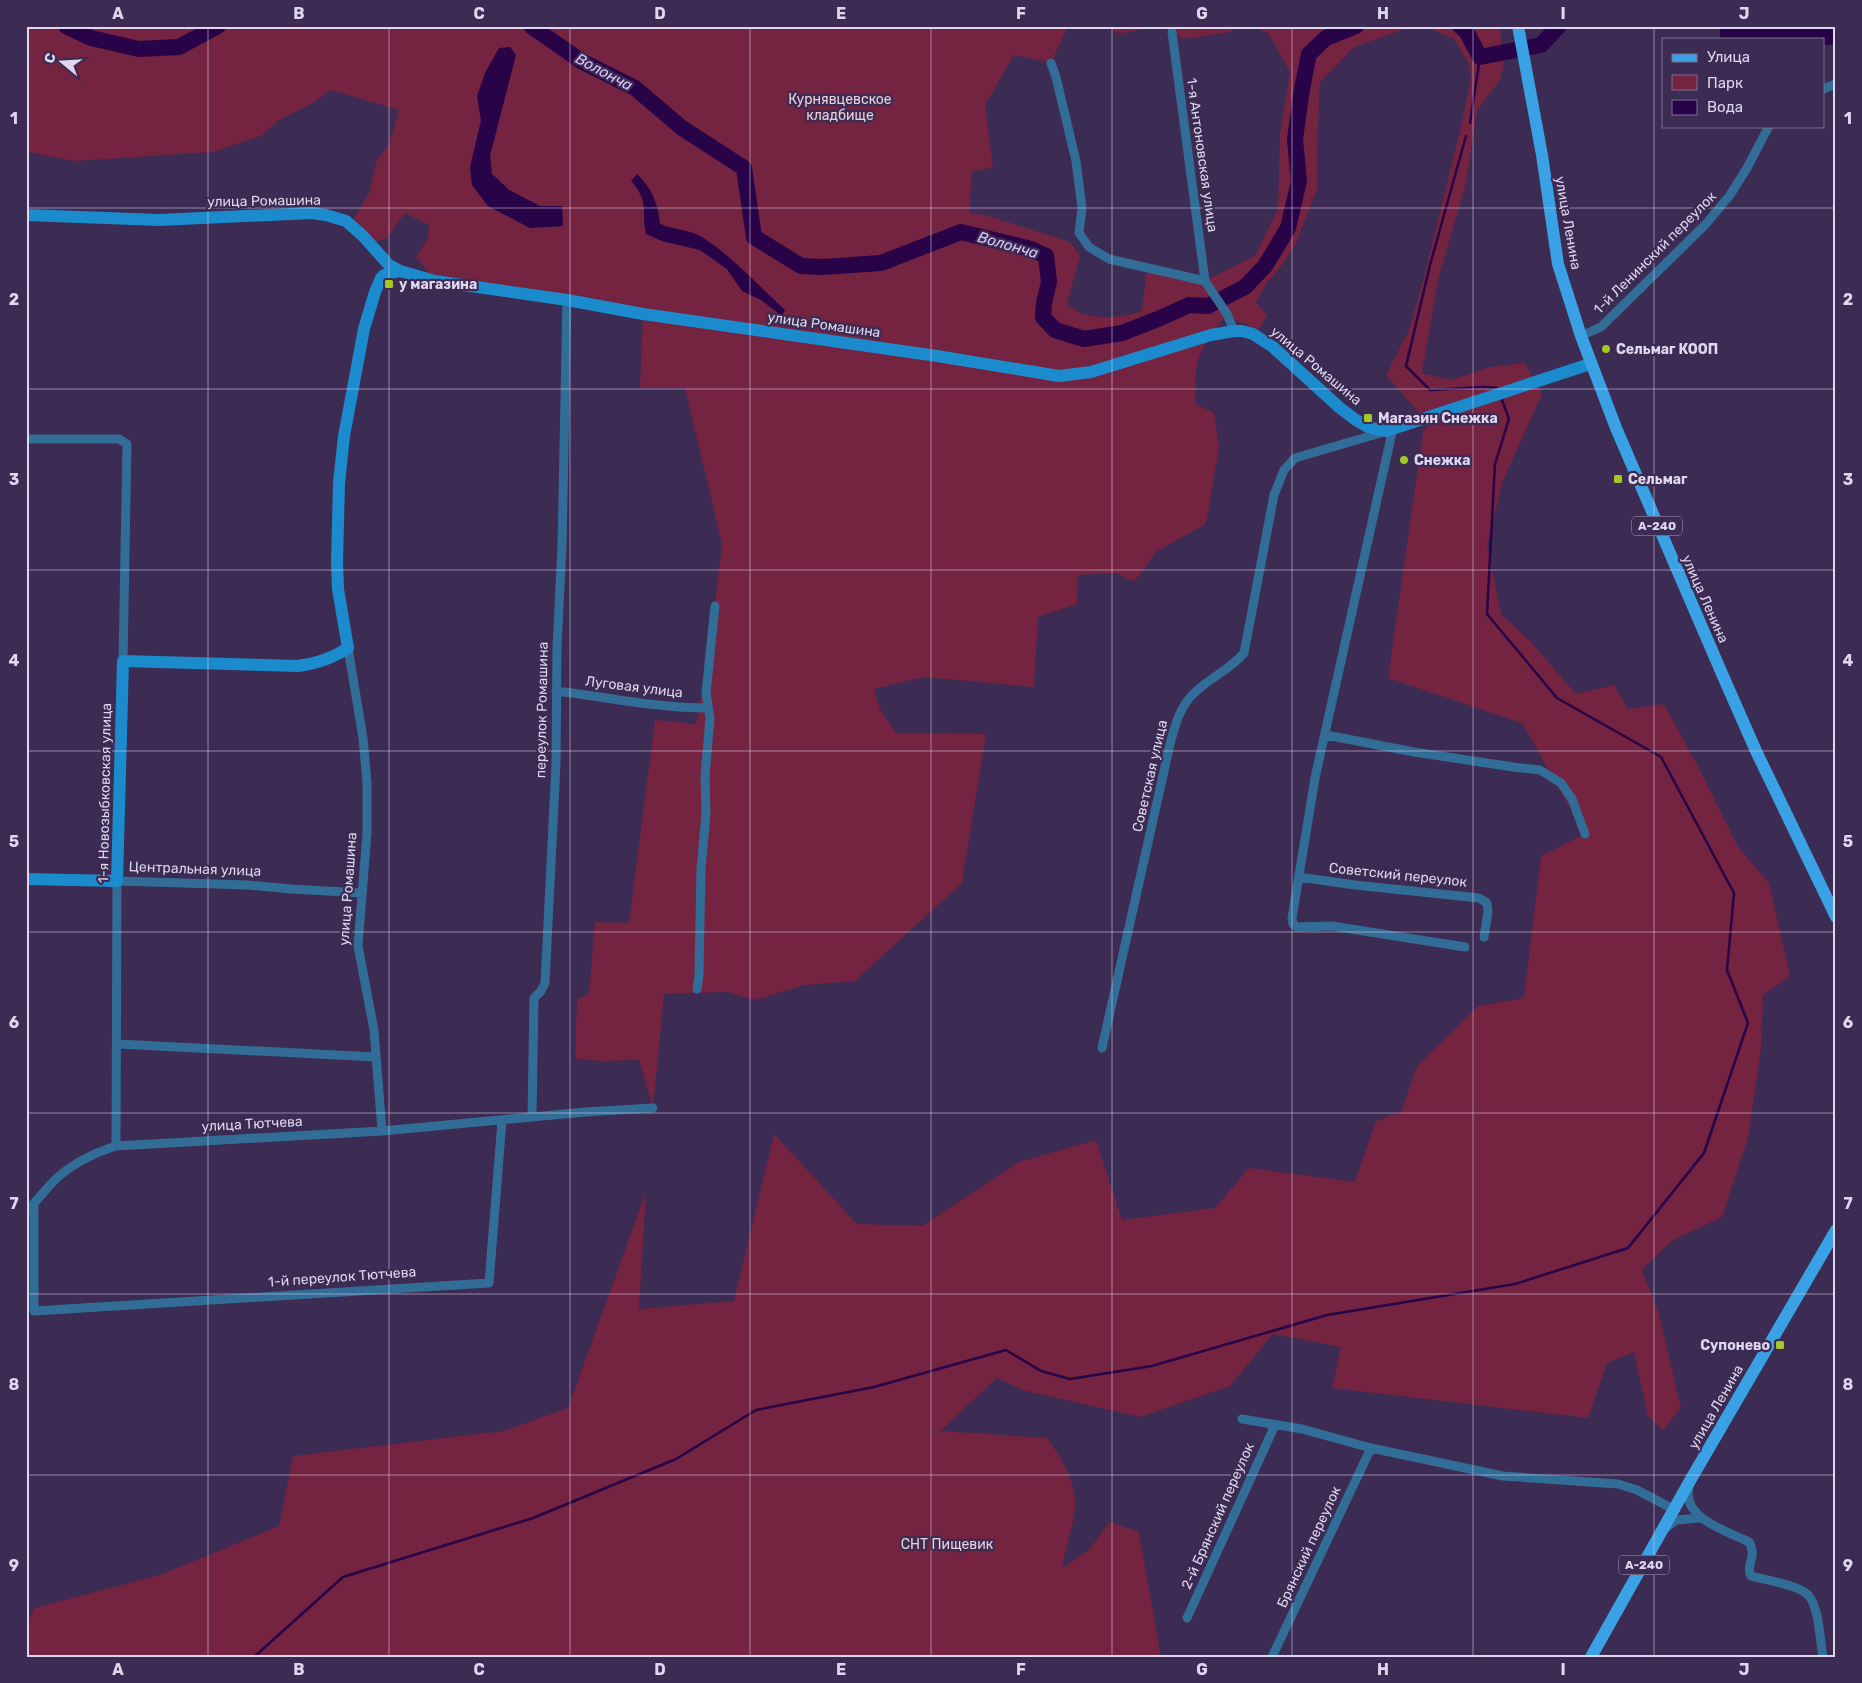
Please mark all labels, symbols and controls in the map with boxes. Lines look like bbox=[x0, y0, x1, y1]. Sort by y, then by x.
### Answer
text: A bbox=[112, 4, 124, 23]
text: B bbox=[293, 4, 305, 23]
text: C bbox=[473, 4, 485, 23]
text: D bbox=[654, 4, 666, 23]
text: E bbox=[836, 4, 846, 23]
text: F bbox=[1016, 4, 1026, 23]
text: G bbox=[1196, 4, 1208, 23]
text: H bbox=[1377, 4, 1389, 23]
text: I bbox=[1560, 4, 1566, 23]
text: J bbox=[1739, 4, 1749, 23]
north arrow bbox=[38, 38, 88, 88]
legend bbox=[1662, 38, 1824, 128]
text: Улица bbox=[1707, 48, 1750, 66]
water label: Волонча bbox=[572, 49, 636, 95]
text: С bbox=[41, 51, 60, 65]
text: Парк bbox=[1707, 74, 1743, 92]
street label: 1-я Антоновская улица bbox=[1183, 77, 1221, 233]
park label: Курнявцевское кладбище bbox=[788, 91, 892, 124]
text: Вода bbox=[1707, 98, 1743, 116]
text: 1 bbox=[10, 109, 18, 128]
text: 1 bbox=[1844, 109, 1852, 128]
street label: улица Ленина bbox=[1551, 175, 1585, 271]
street label: 1-й Ленинский переулок bbox=[1590, 188, 1720, 318]
street label: улица Ромашина bbox=[207, 192, 321, 210]
water label: Волонча bbox=[976, 228, 1041, 262]
place label: у магазина bbox=[399, 276, 477, 293]
marker: у магазина bbox=[383, 278, 395, 290]
text: 2 bbox=[9, 290, 19, 309]
text: 2 bbox=[1843, 290, 1853, 309]
street label: улица Ромашина bbox=[766, 309, 882, 341]
street label: улица Ромашина bbox=[1267, 323, 1365, 409]
place label: Сельмаг КООП bbox=[1616, 341, 1718, 358]
marker: Сельмаг КООП bbox=[1600, 343, 1612, 355]
place label: Магазин Снежка bbox=[1378, 410, 1498, 427]
marker: Магазин Снежка bbox=[1362, 412, 1374, 424]
place label: Снежка bbox=[1414, 452, 1471, 469]
marker: Снежка bbox=[1398, 454, 1410, 466]
text: 3 bbox=[9, 470, 19, 489]
text: 3 bbox=[1843, 470, 1853, 489]
place label: Сельмаг bbox=[1628, 471, 1688, 488]
marker: Сельмаг bbox=[1612, 473, 1624, 485]
road number: А-240 bbox=[1632, 516, 1682, 536]
street label: улица Ленина bbox=[1678, 552, 1732, 646]
street label: переулок Ромашина bbox=[532, 642, 552, 778]
text: 4 bbox=[9, 651, 20, 670]
text: 4 bbox=[1843, 651, 1854, 670]
street label: Луговая улица bbox=[584, 673, 684, 701]
street label: 1-я Новозыбковская улица bbox=[95, 703, 115, 883]
street label: Советская улица bbox=[1129, 718, 1171, 834]
text: 5 bbox=[9, 832, 19, 851]
street label: улица Ромашина bbox=[336, 832, 360, 946]
text: 5 bbox=[1843, 832, 1853, 851]
street label: Центральная улица bbox=[128, 858, 262, 880]
street label: Советский переулок bbox=[1328, 859, 1468, 891]
text: 6 bbox=[9, 1013, 19, 1032]
text: 6 bbox=[1843, 1013, 1853, 1032]
street label: улица Тютчева bbox=[201, 1113, 303, 1135]
text: 7 bbox=[9, 1194, 19, 1213]
text: 7 bbox=[1843, 1194, 1853, 1213]
street label: 1-й переулок Тютчева bbox=[267, 1263, 417, 1291]
place label: Супонево bbox=[1700, 1337, 1770, 1354]
marker: Супонево bbox=[1774, 1339, 1786, 1351]
street label: улица Ленина bbox=[1685, 1362, 1747, 1452]
text: 8 bbox=[9, 1375, 20, 1394]
text: 8 bbox=[1843, 1375, 1854, 1394]
street label: 2-й Брянский переулок bbox=[1178, 1440, 1258, 1592]
street label: Брянский переулок bbox=[1273, 1483, 1345, 1610]
park label: СНТ Пищевик bbox=[901, 1536, 994, 1553]
text: 9 bbox=[9, 1556, 19, 1575]
road number: А-240 bbox=[1619, 1556, 1669, 1574]
text: 9 bbox=[1843, 1556, 1853, 1575]
text: A bbox=[112, 1660, 124, 1679]
text: B bbox=[293, 1660, 305, 1679]
text: C bbox=[473, 1660, 485, 1679]
text: D bbox=[654, 1660, 666, 1679]
text: E bbox=[836, 1660, 846, 1679]
text: F bbox=[1016, 1660, 1026, 1679]
text: G bbox=[1196, 1660, 1208, 1679]
text: H bbox=[1377, 1660, 1389, 1679]
text: I bbox=[1560, 1660, 1566, 1679]
text: J bbox=[1739, 1660, 1749, 1679]

